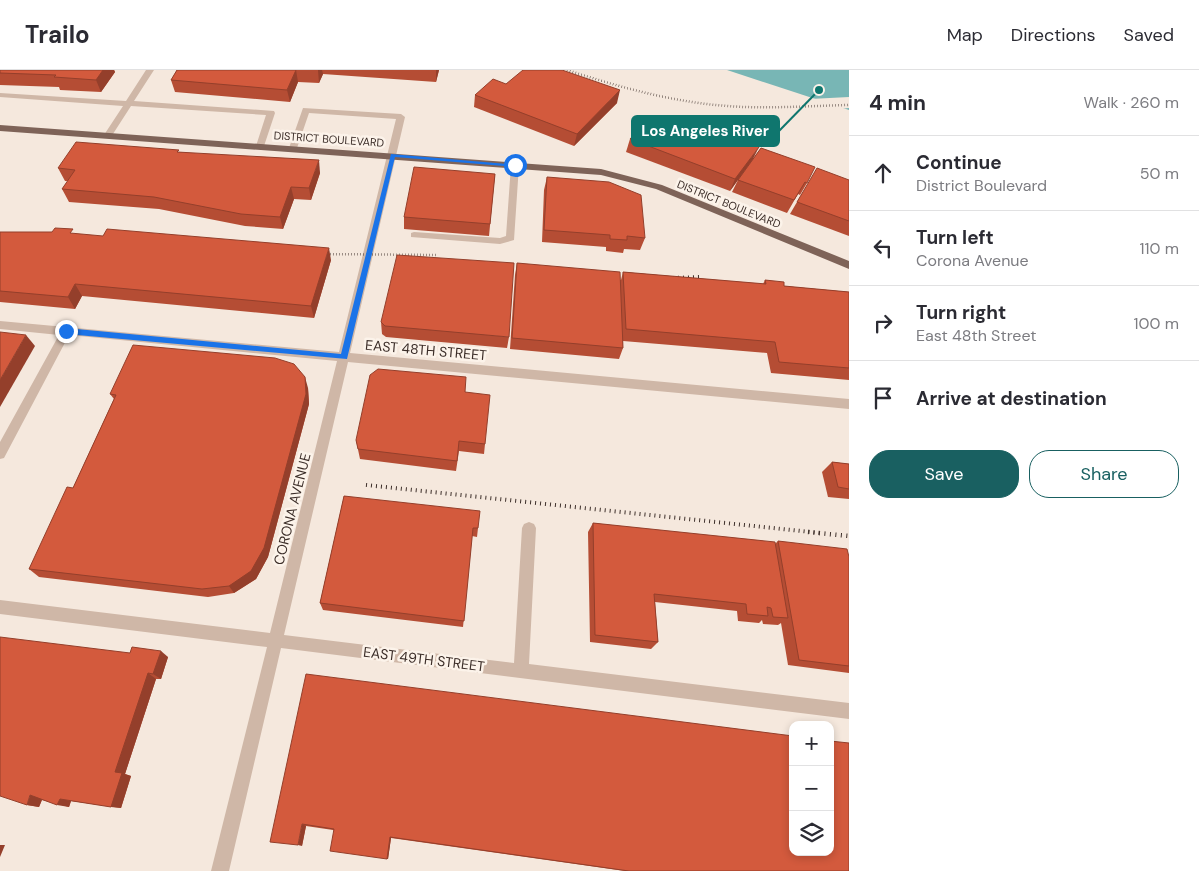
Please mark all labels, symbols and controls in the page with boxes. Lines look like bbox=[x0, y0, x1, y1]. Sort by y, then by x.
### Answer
text: Trailo bbox=[25, 19, 90, 50]
text: Map bbox=[947, 23, 983, 47]
text: Directions bbox=[1011, 23, 1096, 47]
text: Saved bbox=[1124, 23, 1174, 47]
text: 4 min bbox=[869, 89, 926, 117]
text: Walk · 260 m bbox=[1084, 92, 1179, 113]
callout: Los Angeles River bbox=[632, 116, 779, 146]
text: Los Angeles River bbox=[641, 121, 769, 141]
street label: DISTRICT BOULEVARD bbox=[273, 128, 385, 150]
text: Continue bbox=[916, 150, 1002, 175]
route start bbox=[504, 154, 527, 177]
icon: ahead bbox=[869, 159, 897, 187]
text: 50 m bbox=[1140, 163, 1179, 184]
text: District Boulevard bbox=[916, 175, 1047, 196]
street label: DISTRICT BOULEVARD bbox=[675, 177, 783, 231]
text: Turn left bbox=[916, 225, 994, 250]
icon: left bbox=[869, 234, 897, 262]
text: 110 m bbox=[1140, 238, 1179, 259]
text: Corona Avenue bbox=[916, 250, 1029, 271]
text: Turn right bbox=[916, 300, 1006, 325]
icon: right bbox=[869, 309, 897, 337]
text: 100 m bbox=[1134, 313, 1179, 334]
route end bbox=[55, 320, 78, 343]
text: East 48th Street bbox=[916, 325, 1036, 346]
street label: EAST 48TH STREET bbox=[364, 336, 488, 364]
icon: arrive bbox=[869, 384, 897, 412]
text: Arrive at destination bbox=[916, 386, 1107, 411]
button: Save bbox=[869, 450, 1019, 498]
button: Share bbox=[1029, 450, 1179, 498]
street label: CORONA AVENUE bbox=[269, 451, 315, 567]
street label: EAST 49TH STREET bbox=[362, 643, 486, 675]
map controls bbox=[789, 721, 834, 856]
button: + bbox=[789, 721, 834, 766]
button: − bbox=[789, 766, 834, 811]
button: layers bbox=[789, 811, 834, 856]

